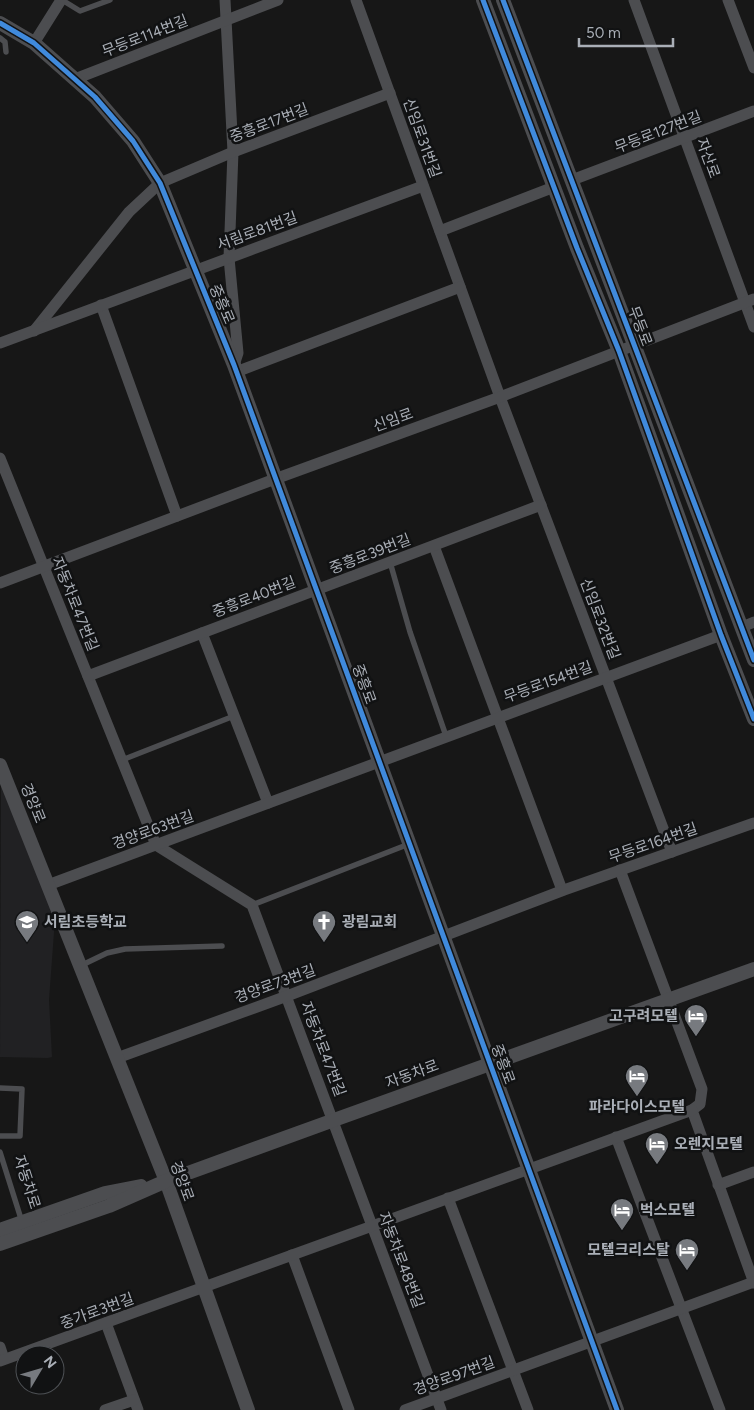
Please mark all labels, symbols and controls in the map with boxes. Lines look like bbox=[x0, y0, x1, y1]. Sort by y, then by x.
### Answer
street label: 무등로114번길 bbox=[99, 11, 191, 61]
scale bar bbox=[579, 15, 673, 47]
text: 50 m bbox=[586, 24, 621, 42]
street label: 신임로31번길 bbox=[399, 96, 445, 180]
street label: 중흥로17번길 bbox=[227, 100, 311, 146]
street label: 무등로127번길 bbox=[612, 107, 704, 157]
street label: 자산로 bbox=[692, 135, 724, 181]
street label: 서림로81번길 bbox=[214, 208, 300, 254]
street label: 중흥로 bbox=[206, 281, 238, 327]
street label: 무등로 bbox=[624, 303, 656, 349]
street label: 신임로 bbox=[370, 404, 416, 436]
street label: 중흥로39번길 bbox=[327, 530, 413, 578]
street label: 자동차로47번길 bbox=[48, 554, 102, 654]
street label: 중흥로40번길 bbox=[210, 573, 298, 621]
street label: 신임로32번길 bbox=[576, 576, 624, 662]
street label: 무등로154번길 bbox=[501, 658, 595, 706]
street label: 중흥로 bbox=[348, 661, 380, 707]
street label: 경양로 bbox=[17, 780, 49, 826]
street label: 경양로63번길 bbox=[110, 807, 196, 853]
street label: 무등로164번길 bbox=[606, 819, 700, 867]
school or university icon: 서림초등학교 bbox=[14, 909, 40, 943]
church icon: 광림교회 bbox=[311, 909, 337, 943]
place label: 서림초등학교 bbox=[44, 913, 127, 931]
place label: 광림교회 bbox=[342, 913, 397, 931]
street label: 경양로73번길 bbox=[232, 961, 318, 1007]
street label: 자동차로47번길 bbox=[297, 999, 349, 1099]
hotel icon: 고구려모텔 bbox=[683, 1003, 709, 1037]
place label: 고구려모텔 bbox=[609, 1007, 678, 1025]
street label: 중흥로 bbox=[487, 1041, 519, 1087]
street label: 자동차로 bbox=[383, 1056, 441, 1092]
hotel icon: 파라다이스모텔 bbox=[624, 1063, 650, 1097]
place label: 파라다이스모텔 bbox=[589, 1098, 685, 1116]
hotel icon: 오렌지모텔 bbox=[644, 1131, 670, 1165]
place label: 오렌지모텔 bbox=[674, 1135, 743, 1153]
street label: 자동차로 bbox=[10, 1153, 44, 1211]
street label: 경양로 bbox=[166, 1158, 198, 1204]
hotel icon: 벅스모텔 bbox=[609, 1197, 635, 1231]
place label: 벅스모텔 bbox=[640, 1201, 695, 1219]
street label: 자동차로48번길 bbox=[374, 1209, 428, 1311]
hotel icon: 모텔크리스탈 bbox=[674, 1237, 700, 1271]
place label: 모텔크리스탈 bbox=[587, 1241, 670, 1259]
street label: 중가로3번길 bbox=[58, 1289, 136, 1333]
north arrow bbox=[15, 1345, 65, 1395]
text: N bbox=[40, 1353, 60, 1372]
street label: 경양로97번길 bbox=[411, 1353, 497, 1399]

